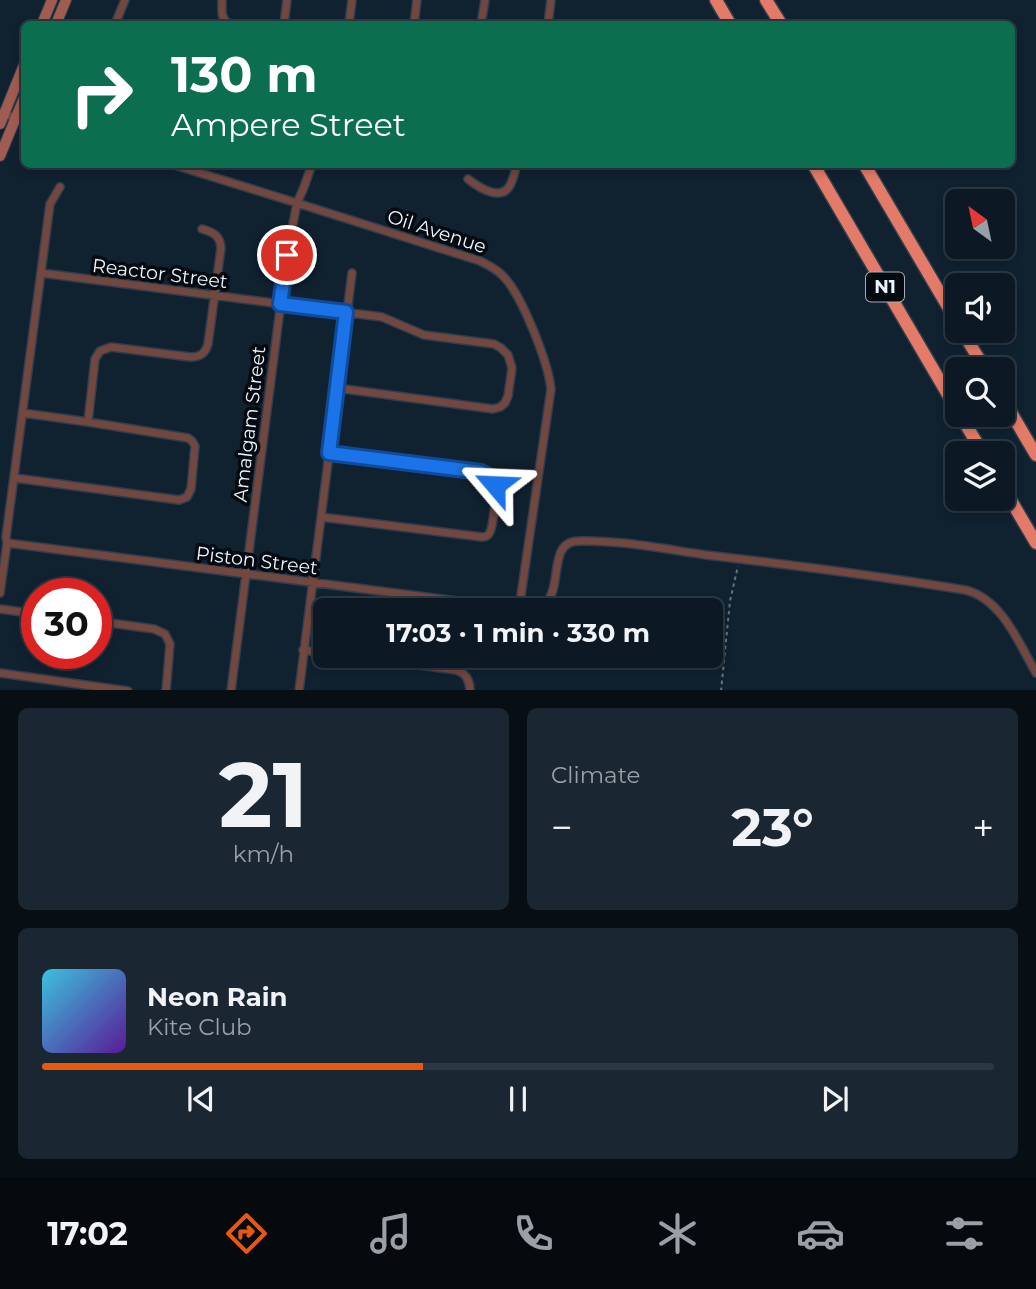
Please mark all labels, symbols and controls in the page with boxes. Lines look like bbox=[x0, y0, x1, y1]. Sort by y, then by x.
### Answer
text: 130 m bbox=[171, 45, 318, 104]
icon: right bbox=[56, 49, 147, 140]
text: Ampere Street bbox=[171, 105, 406, 144]
north arrow bbox=[945, 189, 1015, 259]
map controls bbox=[945, 189, 1015, 511]
street label: Oil Avenue bbox=[384, 205, 489, 258]
pin bbox=[257, 225, 317, 285]
icon: arrive bbox=[268, 236, 306, 274]
street label: Reactor Street bbox=[91, 254, 229, 293]
road number: N1 bbox=[866, 272, 904, 302]
button: sound bbox=[945, 273, 1015, 343]
street label: Amalgam Street bbox=[229, 345, 271, 503]
button: search bbox=[945, 357, 1015, 427]
button: layers bbox=[945, 441, 1015, 511]
position arrow bbox=[458, 448, 532, 522]
street label: Piston Street bbox=[195, 542, 319, 579]
speed limit sign: 30 bbox=[21, 578, 112, 669]
text: 17:03 · 1 min · 330 m bbox=[386, 617, 650, 649]
text: 21 bbox=[219, 739, 308, 850]
text: Climate bbox=[551, 761, 640, 789]
text: 23° bbox=[731, 796, 814, 859]
text: − bbox=[551, 804, 573, 851]
text: + bbox=[972, 804, 994, 851]
text: km/h bbox=[233, 840, 294, 868]
text: Neon Rain bbox=[147, 981, 288, 1013]
text: Kite Club bbox=[147, 1013, 252, 1041]
icon: previous bbox=[182, 1080, 220, 1118]
icon: pause bbox=[499, 1080, 537, 1118]
icon: next bbox=[816, 1080, 854, 1118]
icon: directions bbox=[222, 1209, 271, 1258]
icon: music bbox=[366, 1209, 415, 1258]
icon: phone bbox=[509, 1209, 558, 1258]
icon: climate bbox=[653, 1209, 702, 1258]
icon: car bbox=[796, 1209, 845, 1258]
icon: filters bbox=[940, 1209, 989, 1258]
text: 17:02 bbox=[47, 1214, 128, 1253]

